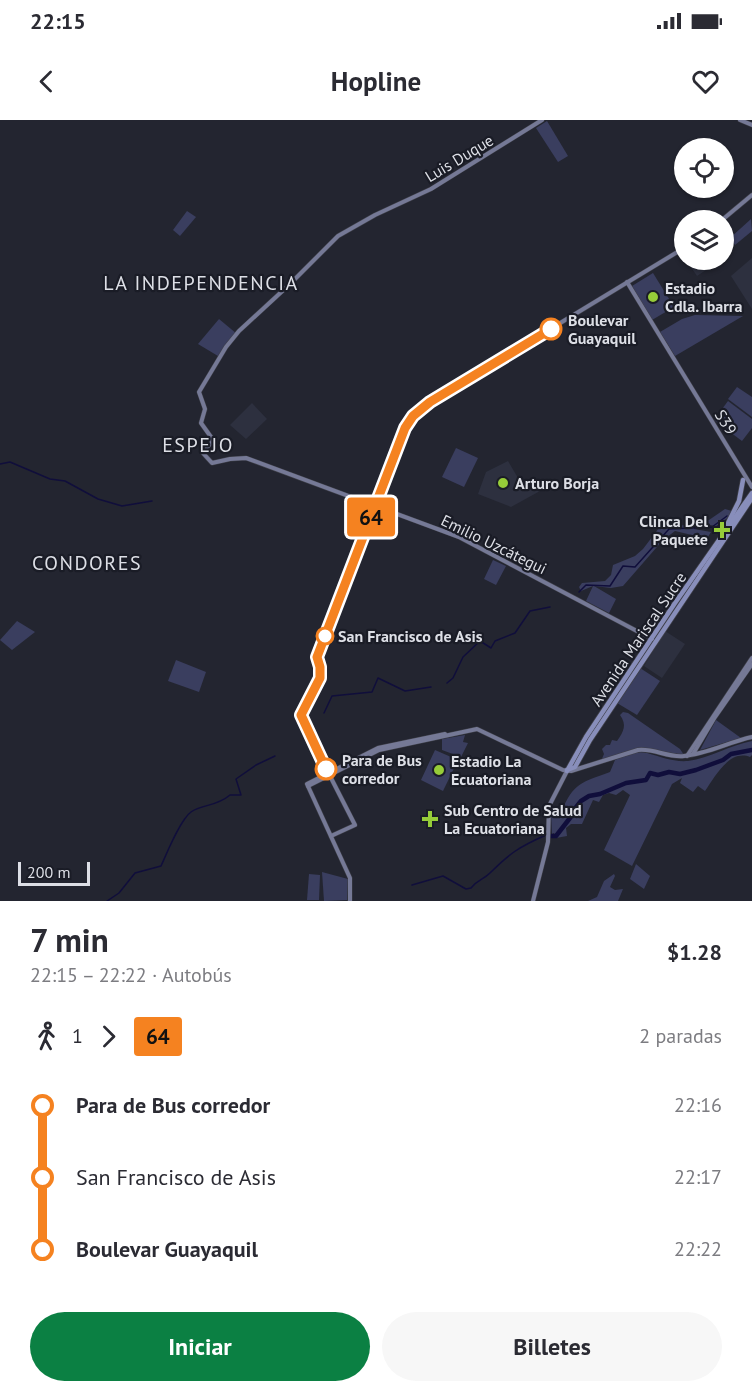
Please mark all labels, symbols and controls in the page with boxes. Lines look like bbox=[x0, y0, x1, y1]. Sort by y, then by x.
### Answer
text: 22:15 bbox=[30, 7, 86, 35]
text: Hopline bbox=[331, 64, 421, 98]
icon: back bbox=[30, 65, 63, 98]
icon: heart bbox=[689, 65, 722, 98]
street label: Luis Duque bbox=[421, 130, 497, 186]
map controls bbox=[674, 138, 734, 270]
button: locate bbox=[674, 138, 734, 198]
button: layers bbox=[674, 210, 734, 270]
district label: LA INDEPENDENCIA bbox=[103, 270, 299, 296]
place label: Estadio Cdla. Ibarra bbox=[665, 278, 742, 316]
marker: Estadio Cdla. Ibarra bbox=[646, 290, 660, 304]
place label: Boulevar Guayaquil bbox=[568, 310, 636, 348]
marker: Boulevar Guayaquil bbox=[540, 318, 562, 340]
street label: S39 bbox=[711, 406, 741, 438]
district label: ESPEJO bbox=[162, 432, 234, 458]
place label: Arturo Borja bbox=[515, 473, 599, 493]
marker: Arturo Borja bbox=[496, 476, 510, 490]
line badge: 64 bbox=[344, 498, 398, 536]
text: 64 bbox=[359, 504, 383, 531]
street label: Emilio Uzcátegui bbox=[438, 510, 550, 578]
place label: Clinca Del Paquete bbox=[639, 511, 708, 549]
marker: Clinca Del Paquete bbox=[713, 521, 731, 539]
district label: CONDORES bbox=[32, 550, 142, 576]
street label: Avenida Mariscal Sucre bbox=[586, 568, 690, 710]
place label: San Francisco de Asis bbox=[338, 626, 483, 646]
marker: San Francisco de Asis bbox=[316, 627, 334, 645]
place label: Para de Bus corredor bbox=[342, 750, 422, 788]
place label: Estadio La Ecuatoriana bbox=[451, 751, 531, 789]
marker: Para de Bus corredor bbox=[315, 758, 337, 780]
marker: Estadio La Ecuatoriana bbox=[432, 763, 446, 777]
place label: Sub Centro de Salud La Ecuatoriana bbox=[444, 800, 582, 838]
marker: Sub Centro de Salud La Ecuatoriana bbox=[421, 810, 439, 828]
scale bar bbox=[18, 859, 90, 886]
text: 200 m bbox=[27, 862, 70, 882]
text: 7 min bbox=[30, 918, 109, 961]
text: $1.28 bbox=[667, 938, 722, 966]
text: 22:15 – 22:22 · Autobús bbox=[30, 962, 232, 988]
icon: walk bbox=[30, 1020, 63, 1053]
icon: forward bbox=[92, 1020, 125, 1053]
text: 1 bbox=[72, 1023, 83, 1049]
text: 64 bbox=[146, 1023, 170, 1050]
text: 2 paradas bbox=[639, 1023, 722, 1049]
text: Para de Bus corredor bbox=[76, 1091, 270, 1119]
text: 22:16 bbox=[674, 1092, 722, 1118]
text: San Francisco de Asis bbox=[76, 1163, 276, 1191]
text: 22:17 bbox=[674, 1164, 722, 1190]
text: Boulevar Guayaquil bbox=[76, 1235, 258, 1263]
text: 22:22 bbox=[674, 1236, 722, 1262]
button: Iniciar bbox=[30, 1312, 370, 1381]
button: Billetes bbox=[382, 1312, 722, 1381]

